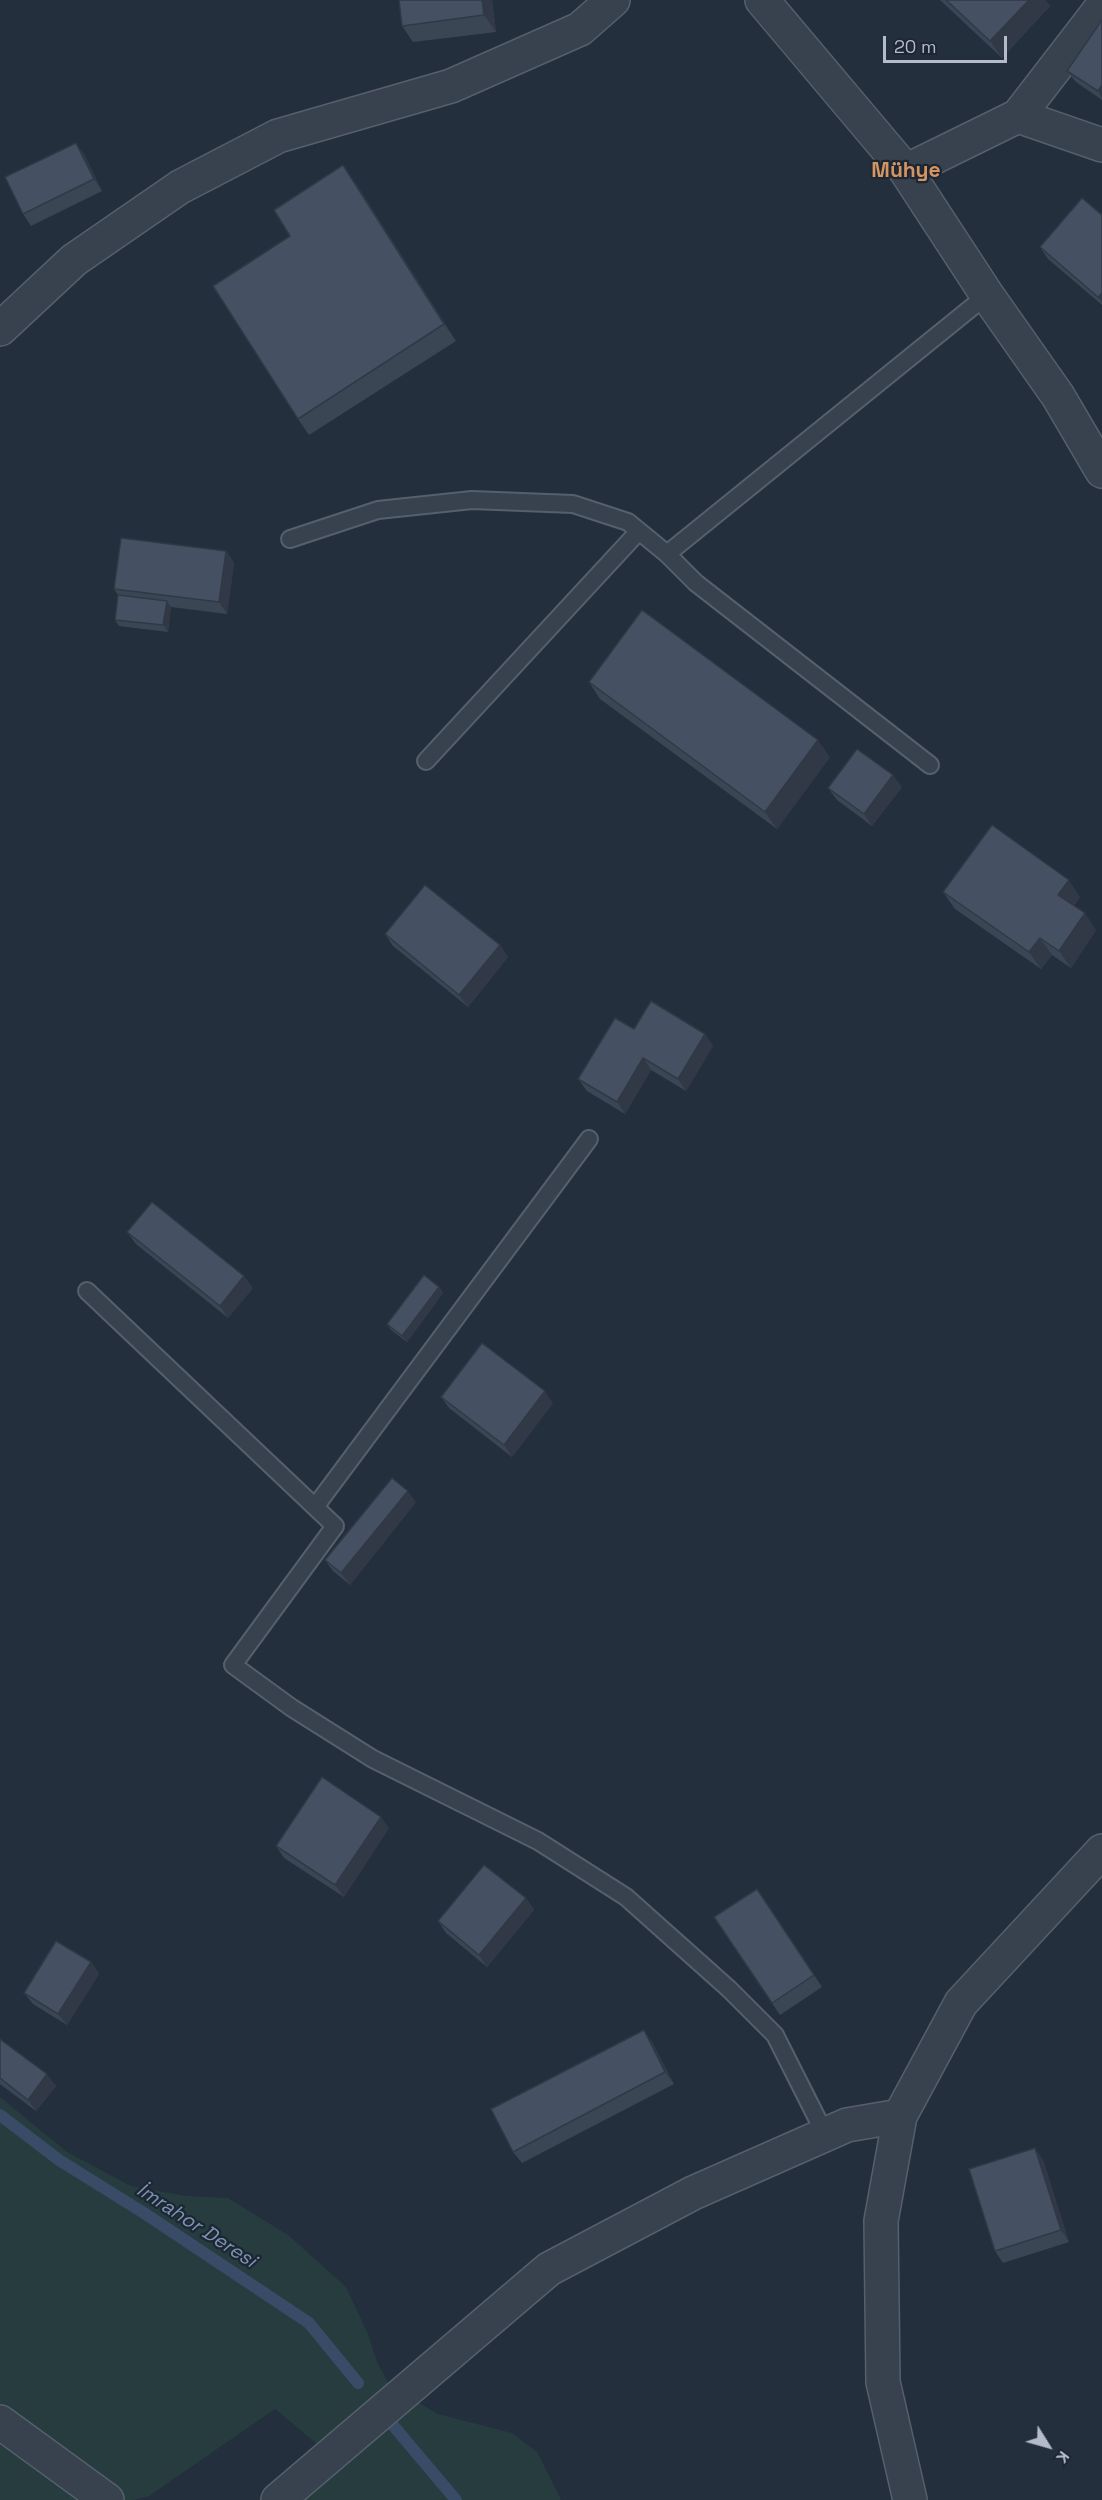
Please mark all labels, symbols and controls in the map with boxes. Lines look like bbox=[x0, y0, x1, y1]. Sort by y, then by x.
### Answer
scale bar bbox=[886, 24, 1010, 62]
text: 20 m bbox=[894, 35, 937, 58]
district label: Mühye bbox=[871, 158, 941, 184]
water label: İmrahor Deresi bbox=[132, 2178, 260, 2274]
north arrow bbox=[1018, 2416, 1078, 2476]
text: K bbox=[1051, 2447, 1074, 2467]

